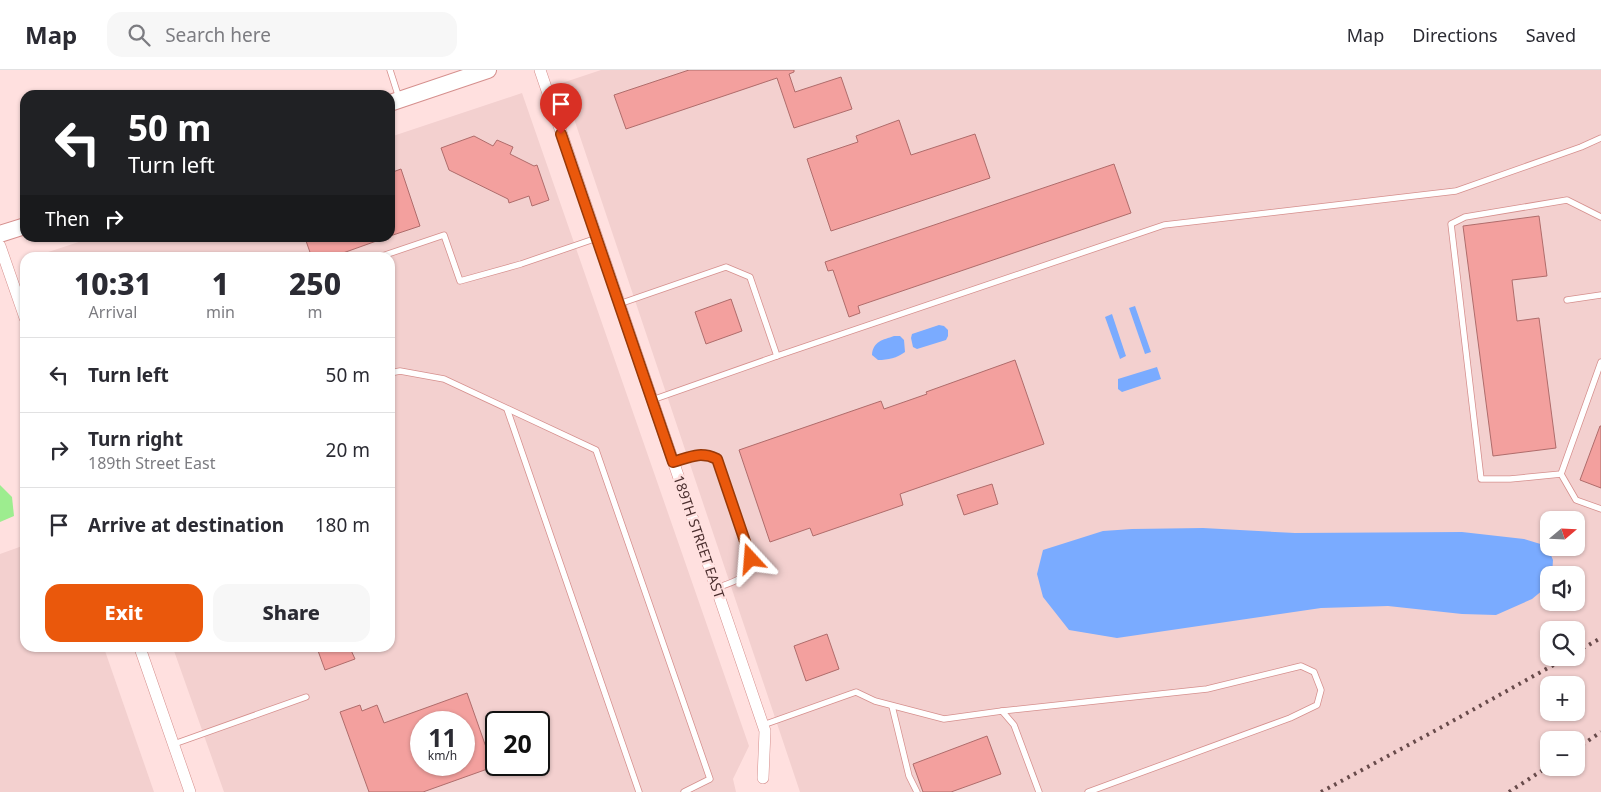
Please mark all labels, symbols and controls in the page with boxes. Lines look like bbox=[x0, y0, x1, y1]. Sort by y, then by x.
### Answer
search box bbox=[107, 12, 457, 57]
text: Map bbox=[25, 18, 77, 51]
icon: search bbox=[125, 21, 153, 49]
text: Search here bbox=[165, 22, 271, 48]
text: Map bbox=[1347, 23, 1384, 47]
text: Directions bbox=[1412, 23, 1498, 47]
text: Saved bbox=[1526, 23, 1576, 47]
pin bbox=[540, 83, 582, 134]
icon: arrive bbox=[547, 90, 575, 118]
text: 50 m bbox=[128, 104, 211, 151]
icon: left bbox=[45, 110, 110, 175]
text: Turn left bbox=[128, 149, 215, 179]
icon: right bbox=[100, 205, 128, 233]
text: Then bbox=[45, 206, 90, 232]
text: 10:31 bbox=[74, 263, 152, 304]
text: 1 bbox=[212, 263, 229, 304]
text: 250 bbox=[289, 263, 341, 304]
text: Arrival bbox=[89, 301, 137, 323]
text: min bbox=[206, 301, 235, 323]
text: m bbox=[307, 301, 322, 323]
icon: left bbox=[45, 361, 73, 389]
text: Turn left bbox=[88, 362, 169, 388]
text: 50 m bbox=[326, 362, 370, 388]
text: Turn right bbox=[88, 426, 183, 452]
icon: right bbox=[45, 436, 73, 464]
text: 20 m bbox=[326, 437, 370, 463]
text: 189th Street East bbox=[88, 452, 215, 474]
street label: 189TH STREET EAST bbox=[669, 473, 730, 601]
icon: arrive bbox=[45, 511, 73, 539]
north arrow bbox=[1540, 511, 1585, 556]
map controls bbox=[1540, 511, 1585, 776]
text: Arrive at destination bbox=[88, 512, 284, 538]
text: 180 m bbox=[315, 512, 370, 538]
position arrow bbox=[724, 532, 776, 584]
button: sound bbox=[1540, 566, 1585, 611]
button: Exit bbox=[45, 584, 203, 642]
button: Share bbox=[213, 584, 370, 642]
button: search bbox=[1540, 621, 1585, 666]
button: + bbox=[1540, 676, 1585, 721]
speed limit sign: 20 bbox=[485, 711, 550, 776]
text: 11 bbox=[428, 720, 457, 754]
button: − bbox=[1540, 731, 1585, 776]
text: km/h bbox=[428, 747, 457, 764]

